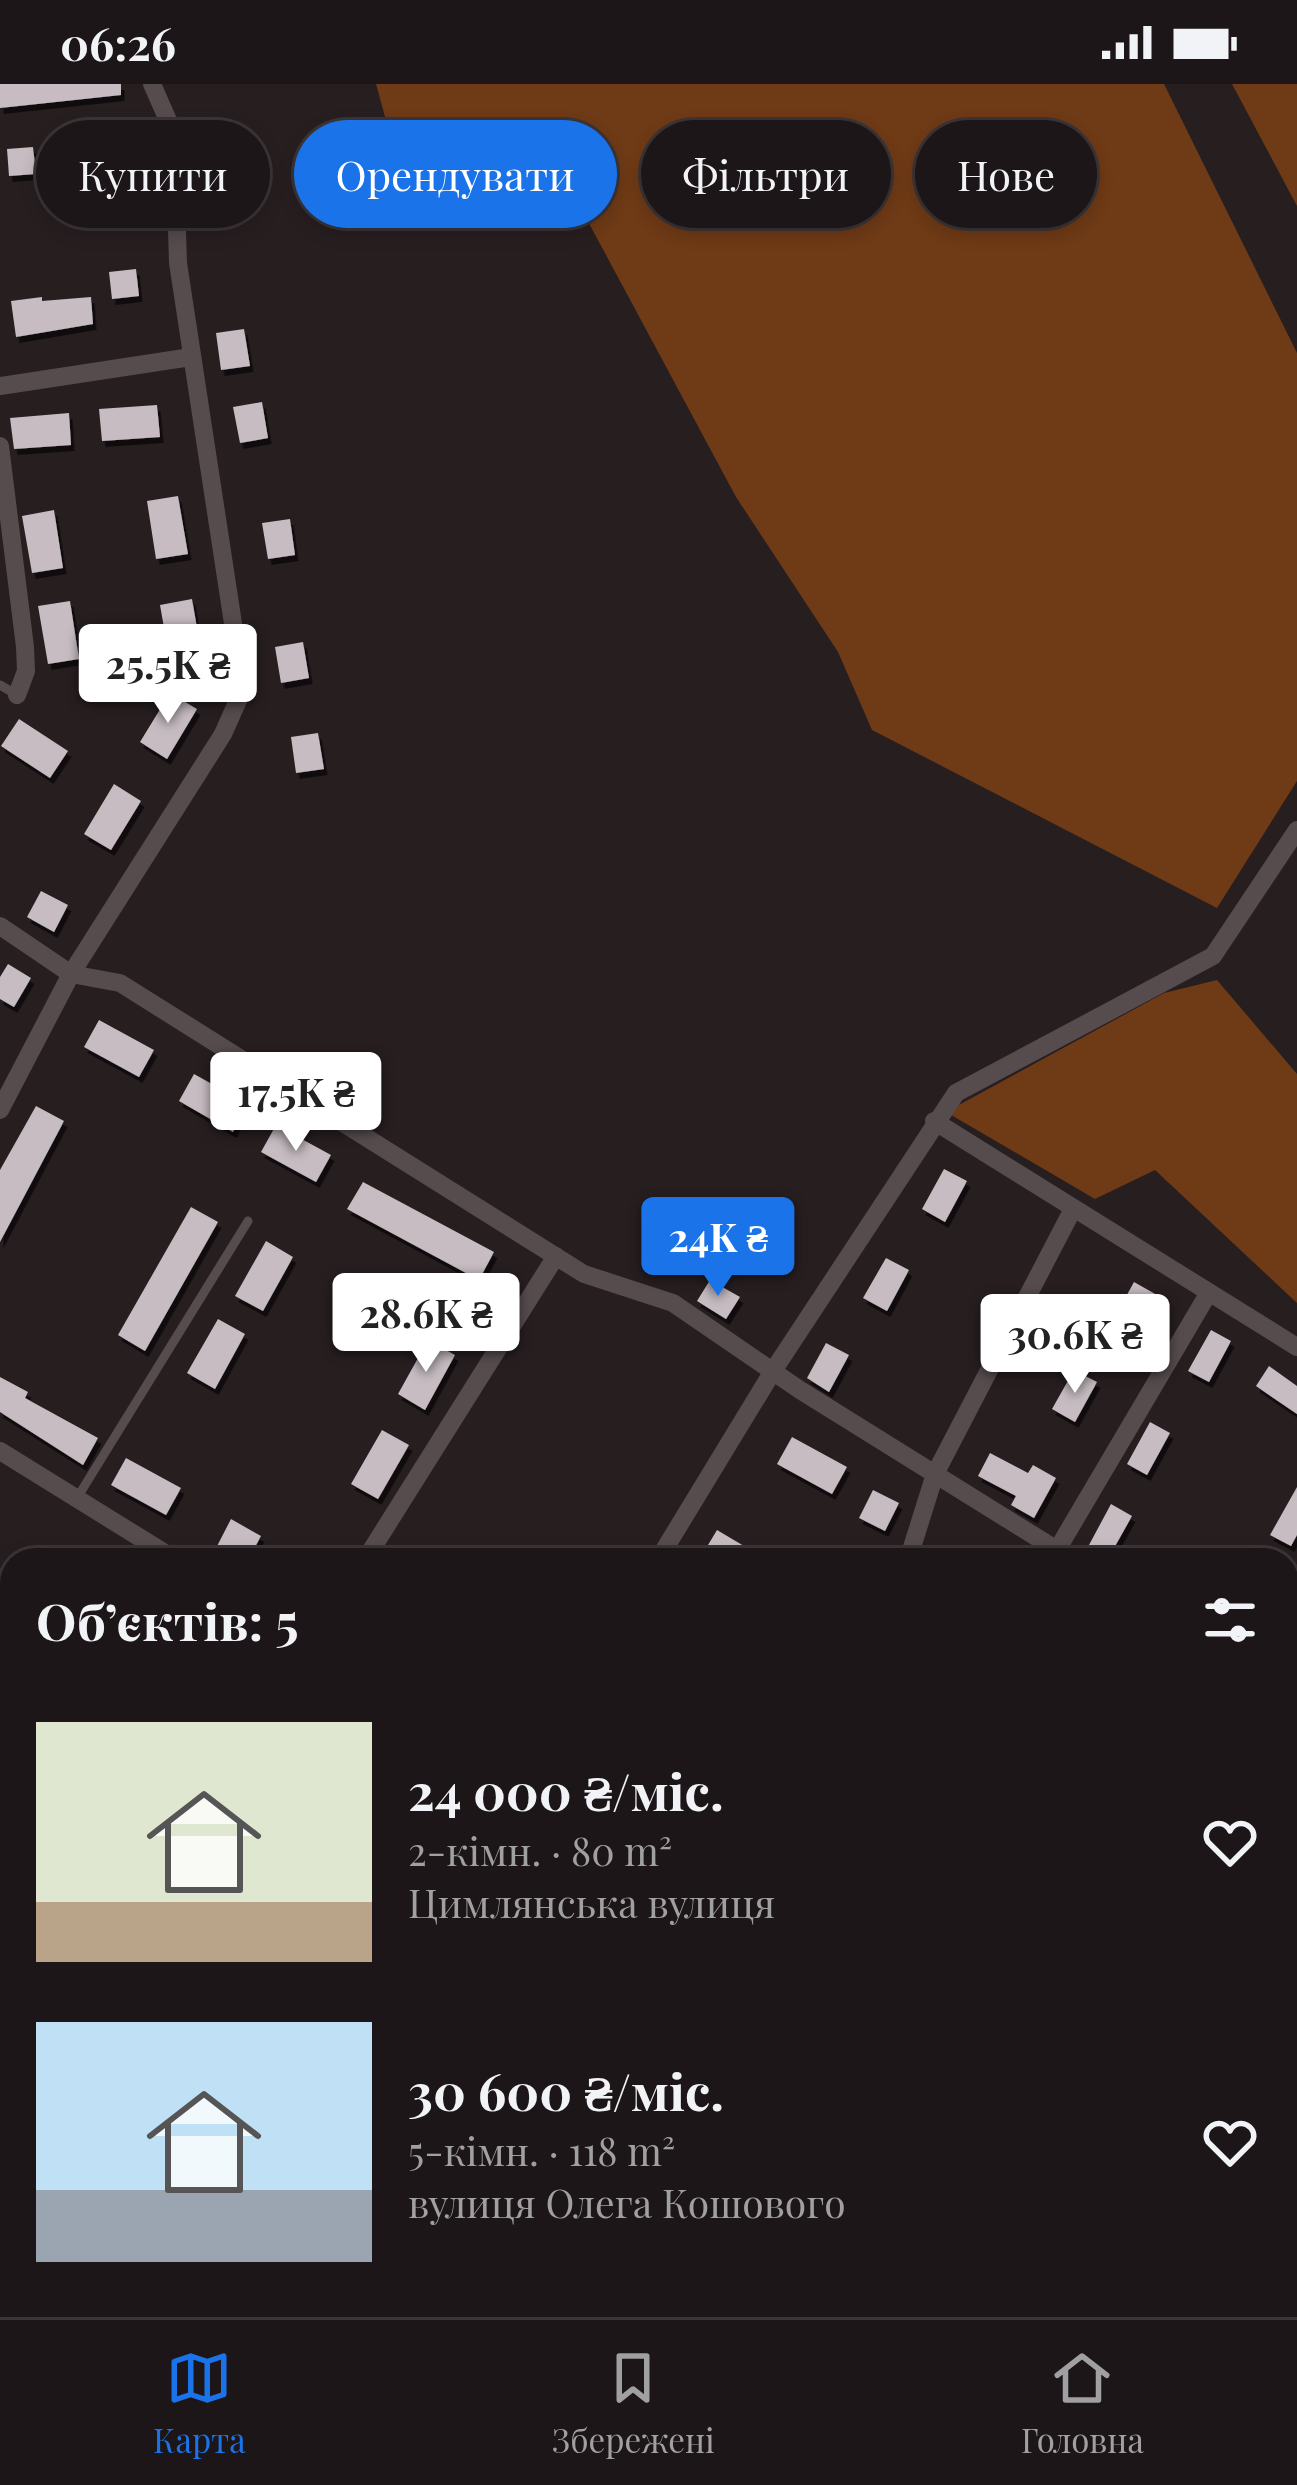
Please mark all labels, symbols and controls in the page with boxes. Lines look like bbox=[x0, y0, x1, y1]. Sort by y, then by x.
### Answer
text: 06:26 bbox=[60, 12, 176, 72]
chip: Купити bbox=[36, 120, 270, 228]
chip: Орендувати bbox=[294, 120, 617, 228]
chip: Фільтри bbox=[641, 120, 891, 228]
chip: Нове bbox=[915, 120, 1097, 228]
pin: 25.5K ₴ bbox=[57, 624, 279, 726]
text: 25.5K ₴ bbox=[106, 637, 230, 689]
pin: 17.5K ₴ bbox=[185, 1052, 407, 1154]
text: 17.5K ₴ bbox=[237, 1065, 355, 1117]
pin: 24K ₴ bbox=[634, 1197, 802, 1299]
text: 24K ₴ bbox=[668, 1210, 768, 1262]
pin: 28.6K ₴ bbox=[315, 1273, 537, 1375]
text: 28.6K ₴ bbox=[360, 1286, 492, 1338]
pin: 30.6K ₴ bbox=[964, 1294, 1186, 1396]
text: 30.6K ₴ bbox=[1008, 1307, 1142, 1359]
text: Об’єктів: 5 bbox=[36, 1586, 299, 1654]
icon: filters bbox=[1197, 1587, 1263, 1653]
text: 24 000 ₴/міс. bbox=[408, 1756, 724, 1824]
icon: home bbox=[132, 1770, 276, 1914]
icon: heart bbox=[1197, 1809, 1263, 1875]
text: 2-кімн. · 80 m² bbox=[408, 1824, 672, 1876]
text: Цимлянська вулиця bbox=[408, 1876, 775, 1928]
text: 30 600 ₴/міс. bbox=[408, 2056, 724, 2124]
icon: home bbox=[132, 2070, 276, 2214]
icon: heart bbox=[1197, 2109, 1263, 2175]
text: 5-кімн. · 118 m² bbox=[408, 2124, 675, 2176]
text: вулиця Олега Кошового bbox=[408, 2176, 846, 2228]
tab: Карта bbox=[153, 2345, 246, 2461]
tab: Збережені bbox=[552, 2345, 715, 2461]
tab: Головна bbox=[1021, 2345, 1144, 2461]

